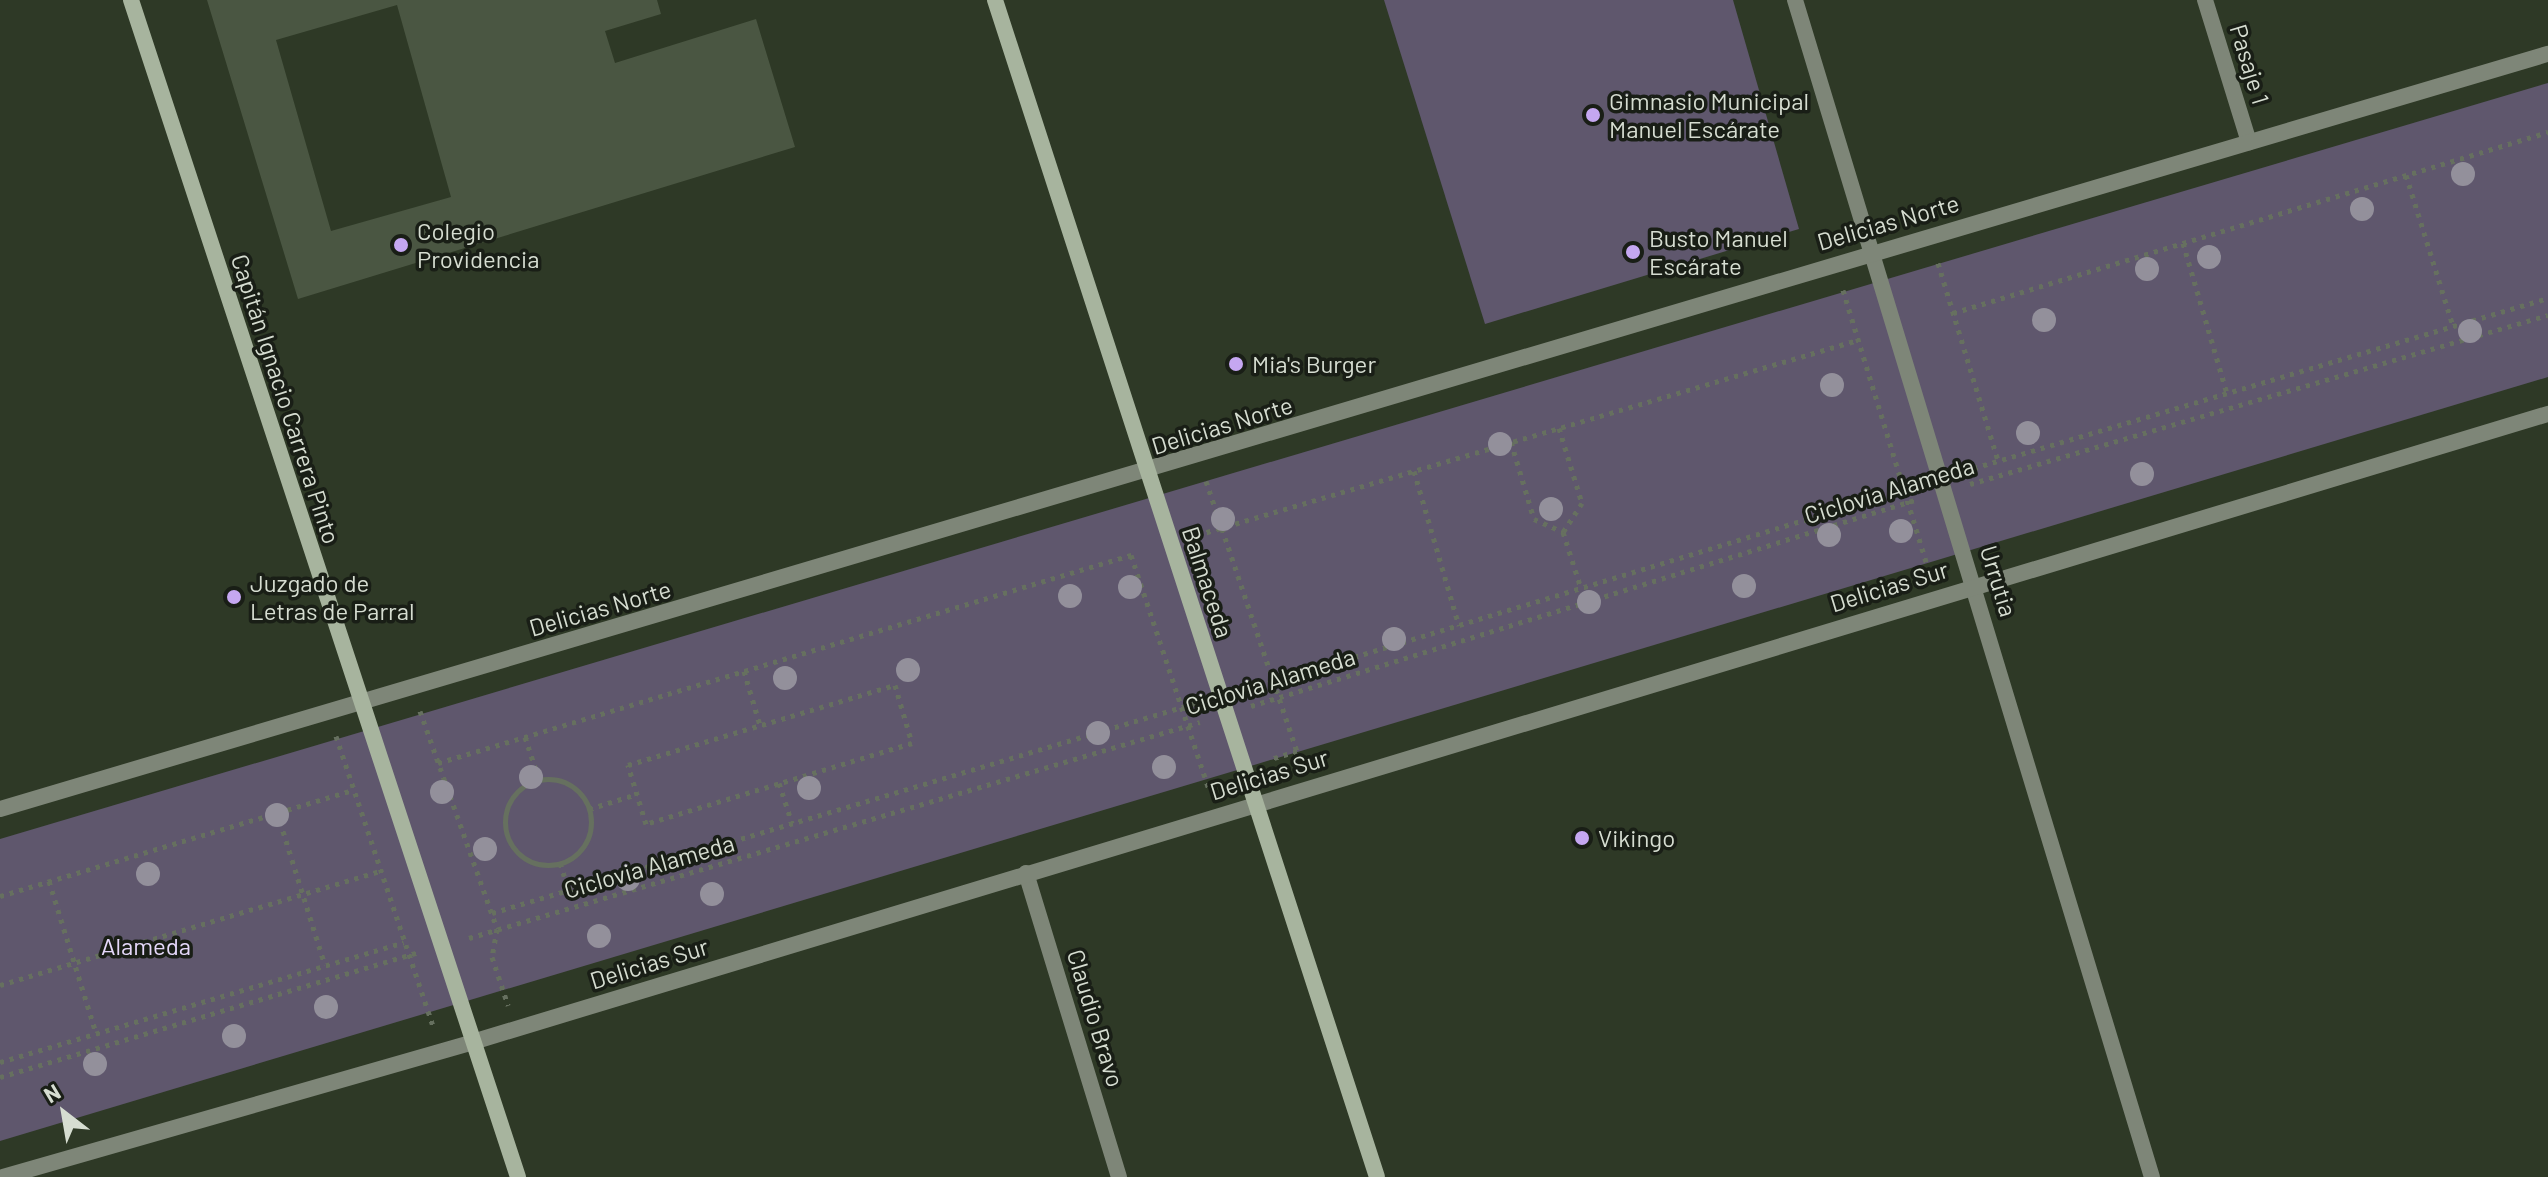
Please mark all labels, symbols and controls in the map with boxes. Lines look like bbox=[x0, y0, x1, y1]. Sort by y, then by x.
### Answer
street label: Pasaje 1 bbox=[2224, 21, 2276, 107]
place label: Gimnasio Municipal Manuel Escárate bbox=[1609, 87, 1809, 143]
marker: Gimnasio Municipal Manuel Escárate bbox=[1584, 106, 1602, 124]
street label: Delicias Norte bbox=[1814, 188, 1962, 256]
place label: Colegio Providencia bbox=[417, 217, 539, 273]
place label: Busto Manuel Escárate bbox=[1649, 224, 1788, 280]
marker: Colegio Providencia bbox=[392, 236, 410, 254]
marker: Busto Manuel Escárate bbox=[1624, 243, 1642, 261]
street label: Capitán Ignacio Carrera Pinto bbox=[226, 251, 346, 547]
place label: Mia's Burger bbox=[1252, 350, 1376, 378]
marker: Mia's Burger bbox=[1227, 355, 1245, 373]
street label: Delicias Norte bbox=[1148, 390, 1296, 460]
street label: Ciclovia Alameda bbox=[1801, 450, 1977, 530]
street label: Balmaceda bbox=[1176, 523, 1240, 641]
street label: Urrutia bbox=[1975, 542, 2023, 620]
street label: Delicias Sur bbox=[1826, 554, 1952, 618]
place label: Juzgado de Letras de Parral bbox=[250, 569, 415, 625]
street label: Delicias Norte bbox=[526, 574, 674, 642]
marker: Juzgado de Letras de Parral bbox=[225, 588, 243, 606]
street label: Ciclovia Alameda bbox=[1182, 641, 1358, 721]
street label: Delicias Sur bbox=[1206, 742, 1332, 806]
place label: Vikingo bbox=[1598, 824, 1675, 852]
street label: Ciclovia Alameda bbox=[560, 828, 738, 904]
marker: Vikingo bbox=[1573, 829, 1591, 847]
street label: Delicias Sur bbox=[586, 931, 712, 995]
park label: Alameda bbox=[101, 932, 191, 960]
street label: Claudio Bravo bbox=[1061, 946, 1131, 1090]
north arrow bbox=[24, 1073, 104, 1153]
text: N bbox=[39, 1078, 65, 1107]

